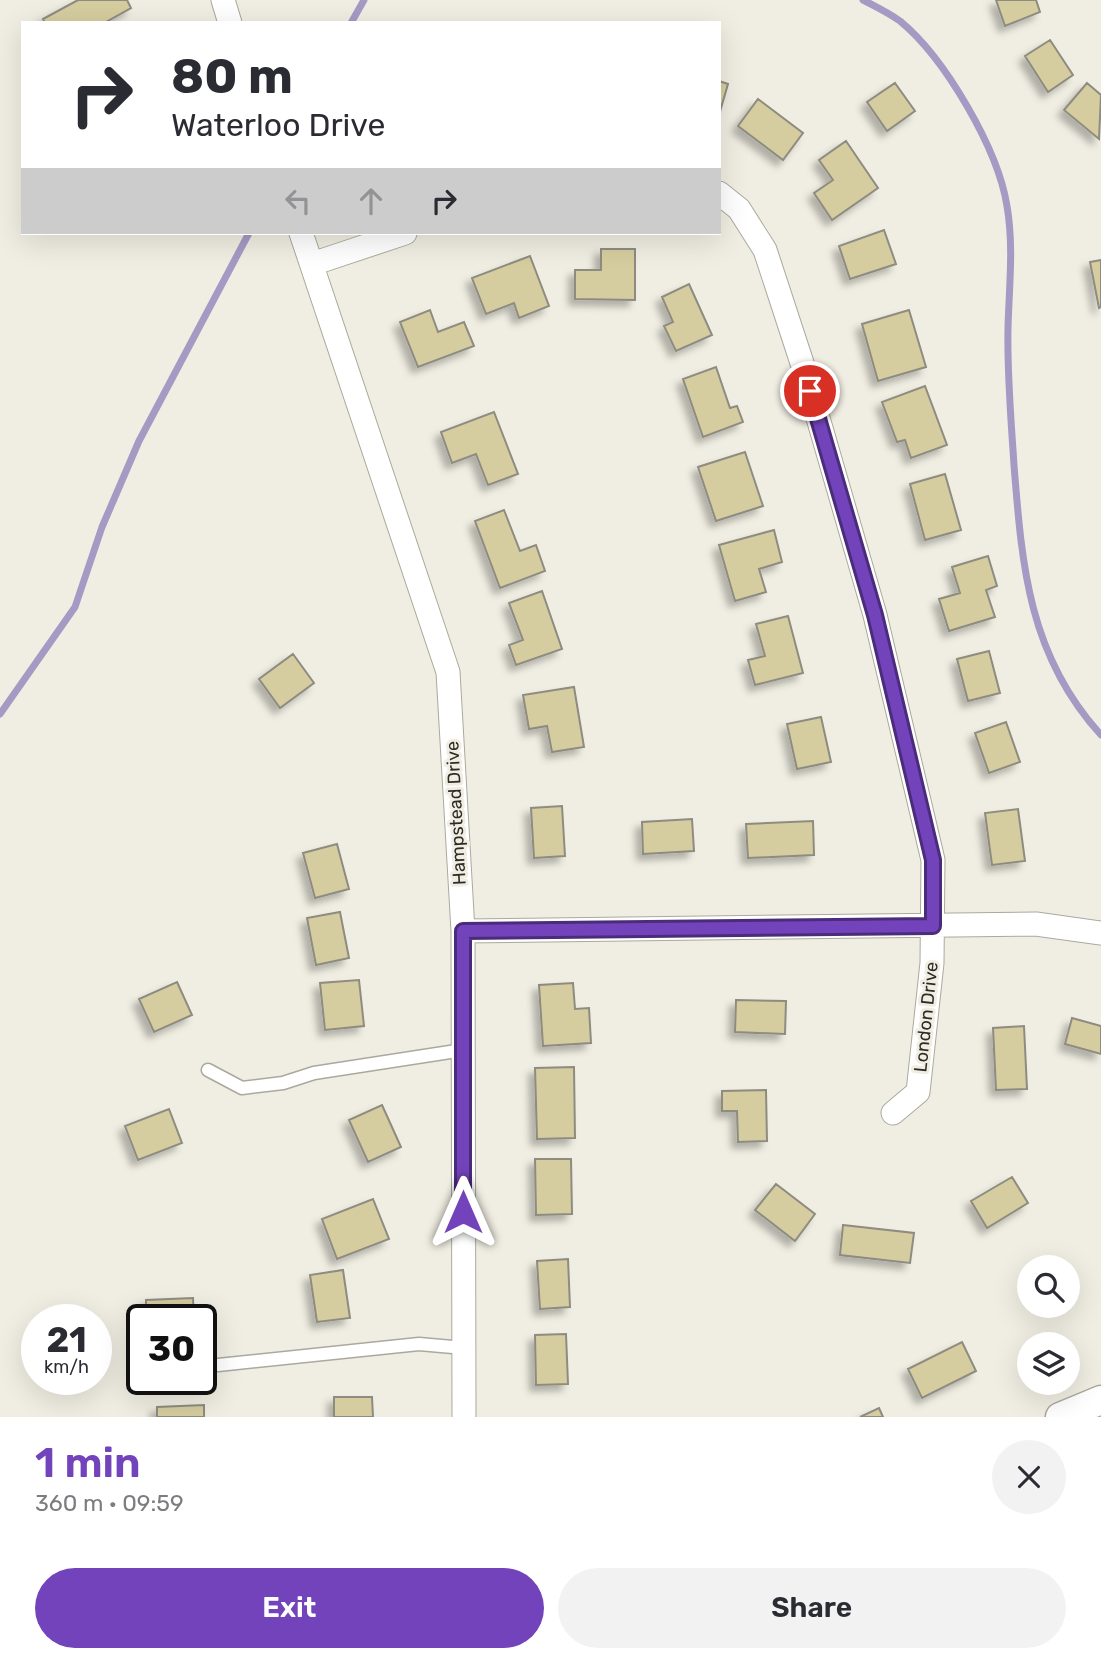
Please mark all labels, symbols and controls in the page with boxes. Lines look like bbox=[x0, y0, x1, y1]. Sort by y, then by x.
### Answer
text: 80 m bbox=[171, 47, 293, 105]
icon: right bbox=[56, 49, 147, 140]
text: Waterloo Drive bbox=[171, 106, 385, 144]
icon: left bbox=[279, 182, 317, 220]
icon: ahead bbox=[352, 182, 390, 220]
icon: right bbox=[425, 182, 463, 220]
pin bbox=[780, 361, 840, 421]
icon: arrive bbox=[791, 372, 829, 410]
street label: Hampstead Drive bbox=[441, 740, 471, 886]
street label: London Drive bbox=[909, 961, 943, 1073]
position arrow bbox=[426, 1175, 500, 1249]
map controls bbox=[1017, 1255, 1080, 1395]
button: search bbox=[1017, 1255, 1080, 1318]
speed limit sign: 30 bbox=[126, 1304, 217, 1395]
text: 21 bbox=[46, 1319, 87, 1361]
button: layers bbox=[1017, 1332, 1080, 1395]
text: km/h bbox=[44, 1356, 89, 1378]
text: 1 min bbox=[35, 1438, 141, 1488]
button: close bbox=[992, 1440, 1066, 1514]
text: 360 m · 09:59 bbox=[35, 1489, 184, 1517]
button: Exit bbox=[35, 1568, 544, 1648]
button: Share bbox=[558, 1568, 1066, 1648]

